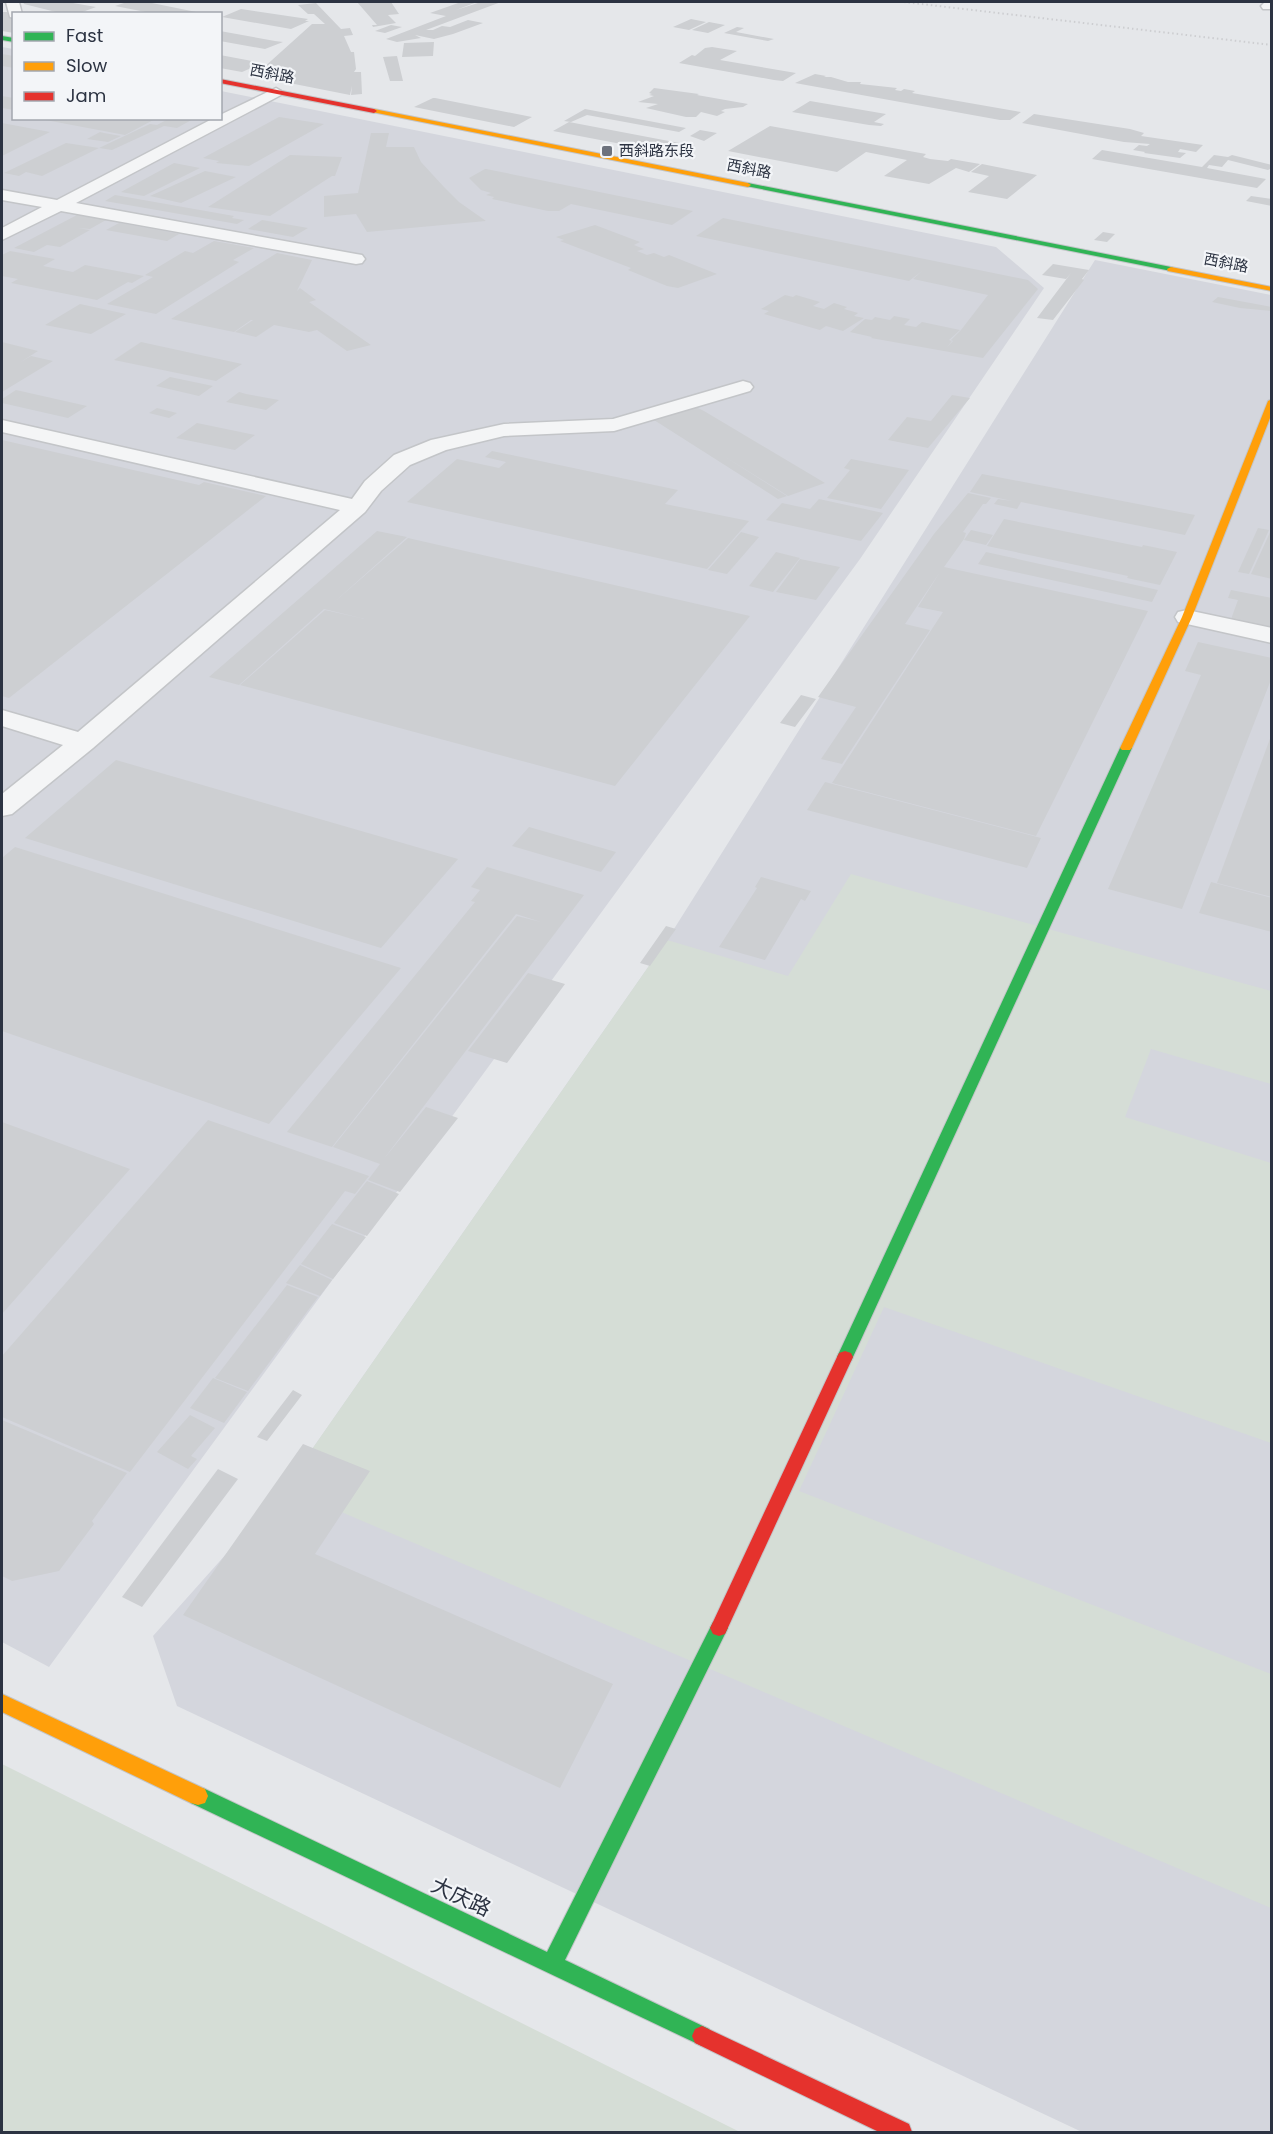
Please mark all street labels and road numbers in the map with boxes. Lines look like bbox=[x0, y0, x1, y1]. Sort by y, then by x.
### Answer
street label: 西斜路 bbox=[248, 59, 296, 88]
street label: 西斜路 bbox=[725, 154, 773, 183]
street label: 西斜路 bbox=[1202, 248, 1250, 277]
street label: 大庆路 bbox=[427, 1870, 496, 1923]

